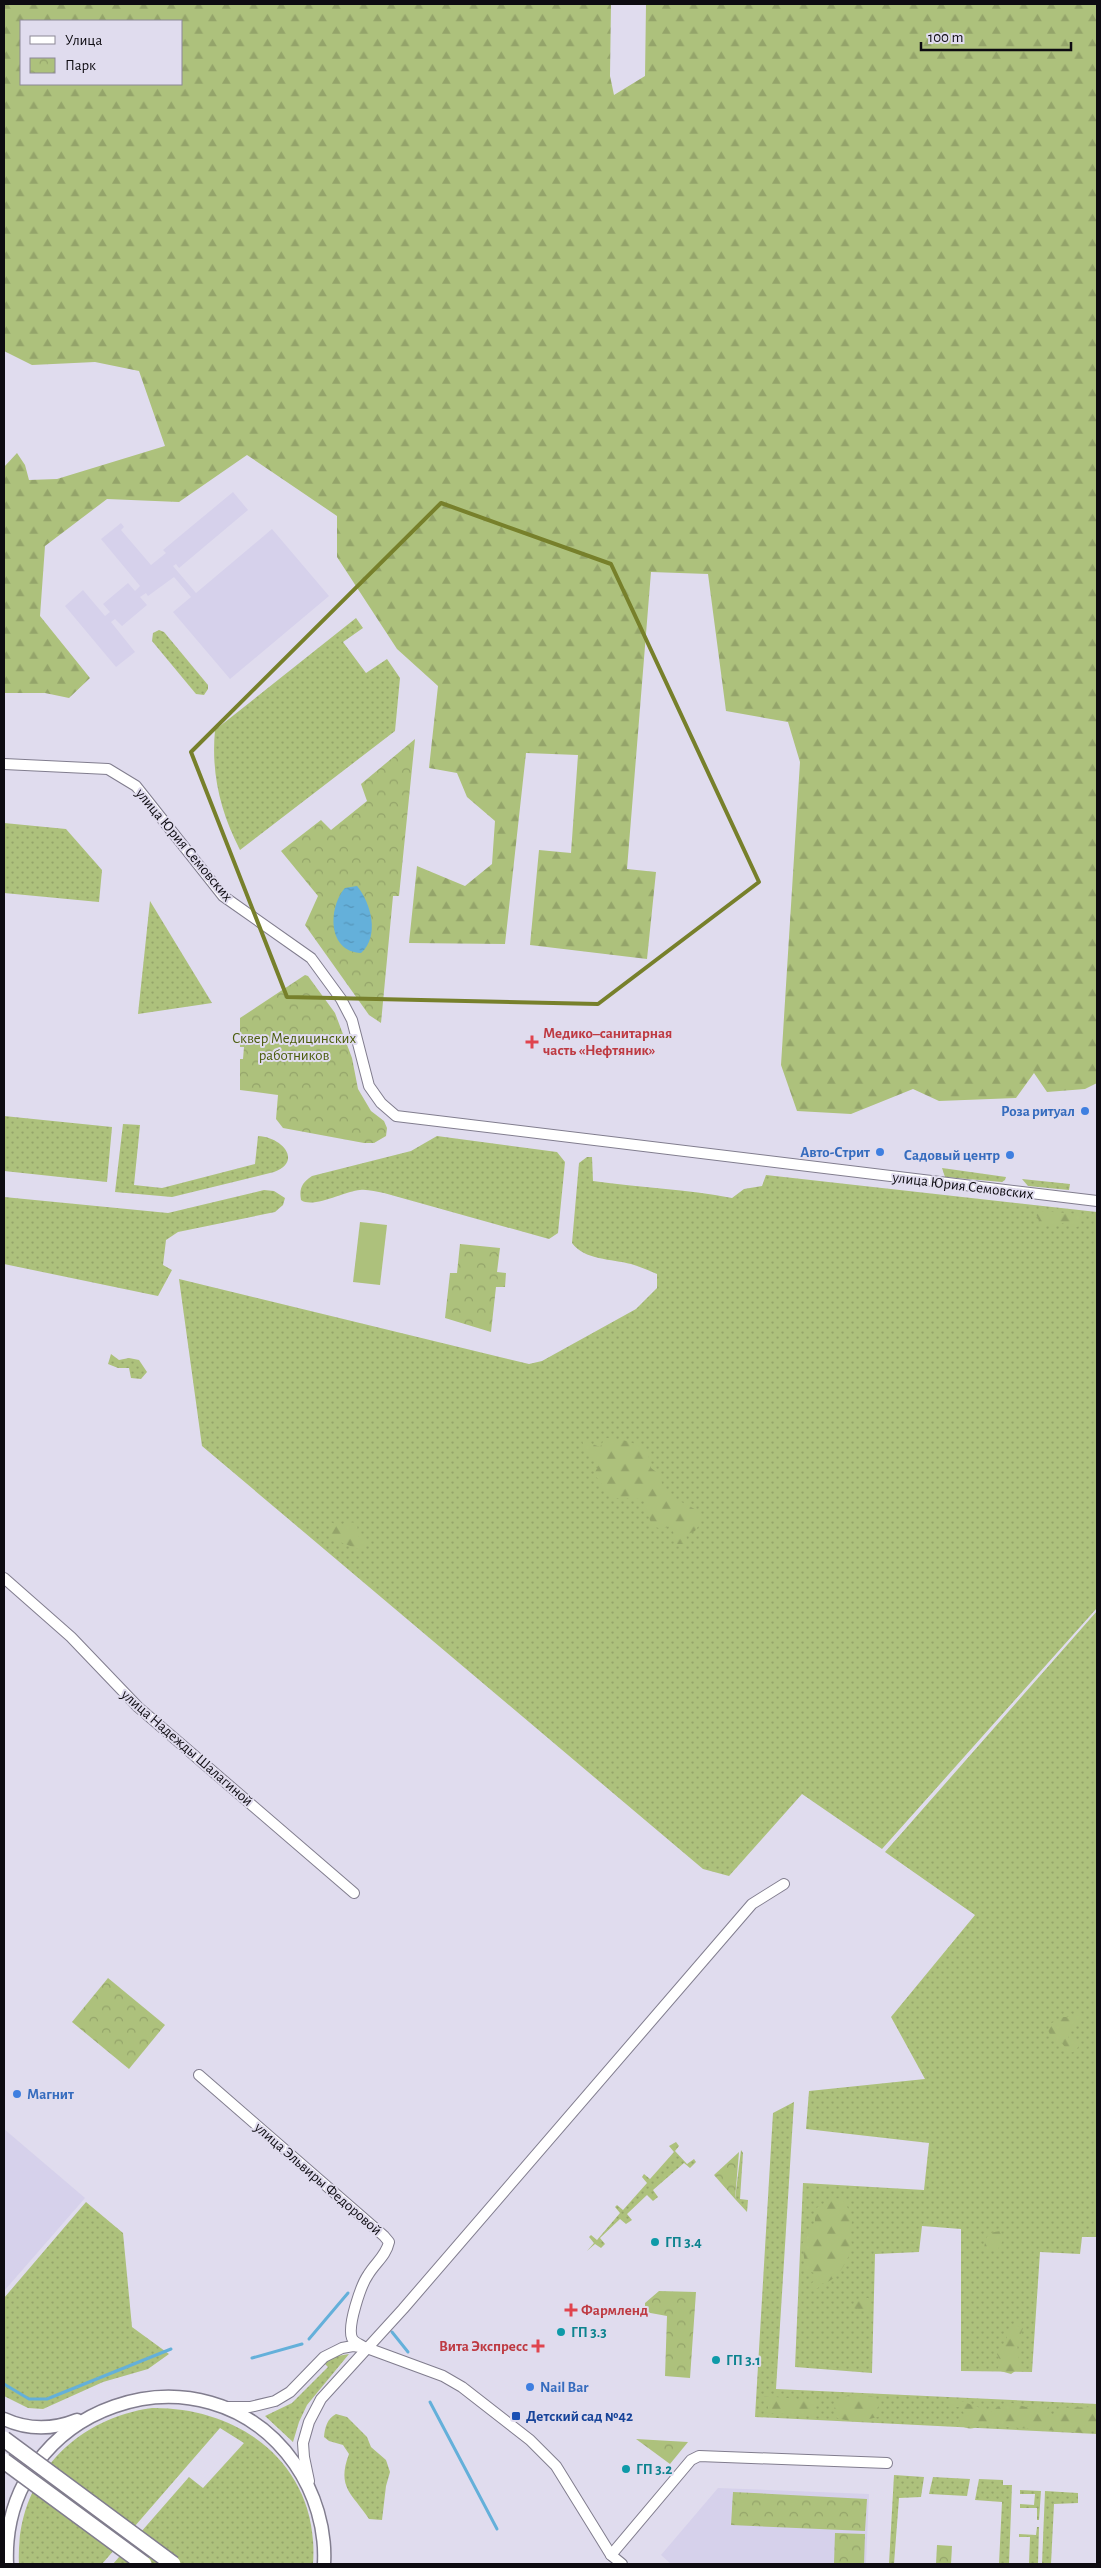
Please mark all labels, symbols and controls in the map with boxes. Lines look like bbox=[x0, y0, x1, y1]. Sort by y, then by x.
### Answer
legend bbox=[20, 20, 182, 85]
scale bar bbox=[921, 20, 1071, 52]
text: 100 m bbox=[928, 30, 963, 45]
text: Улица bbox=[65, 33, 102, 48]
text: Парк bbox=[65, 58, 96, 73]
street label: улица Юрия Семовских bbox=[132, 785, 236, 904]
place label: Медико–санитарная часть «Нефтяник» bbox=[543, 1026, 672, 1058]
park label: Сквер Медицинских работников bbox=[232, 1031, 356, 1063]
marker: Медико–санитарная часть «Нефтяник» bbox=[525, 1035, 539, 1049]
place label: Роза ритуал bbox=[1001, 1104, 1075, 1119]
marker: Роза ритуал bbox=[1079, 1105, 1091, 1117]
place label: Авто-Стрит bbox=[800, 1145, 870, 1160]
marker: Авто-Стрит bbox=[874, 1146, 886, 1158]
place label: Садовый центр bbox=[904, 1148, 1000, 1163]
marker: Садовый центр bbox=[1004, 1149, 1016, 1161]
street label: улица Юрия Семовских bbox=[891, 1170, 1035, 1202]
street label: улица Надежды Шалагиной bbox=[118, 1686, 256, 1809]
place label: Магнит bbox=[27, 2087, 74, 2102]
marker: Магнит bbox=[11, 2088, 23, 2100]
street label: улица Эльвиры Федоровой bbox=[251, 2119, 385, 2238]
place label: ГП 3.4 bbox=[665, 2235, 702, 2250]
marker: ГП 3.4 bbox=[649, 2236, 661, 2248]
place label: Фармленд bbox=[581, 2303, 648, 2318]
marker: Фармленд bbox=[565, 2304, 577, 2316]
place label: ГП 3.3 bbox=[571, 2325, 607, 2340]
marker: ГП 3.3 bbox=[555, 2326, 567, 2338]
place label: Вита Экспресс bbox=[439, 2339, 528, 2354]
marker: Вита Экспресс bbox=[532, 2340, 544, 2352]
place label: ГП 3.1 bbox=[726, 2353, 761, 2368]
marker: ГП 3.1 bbox=[710, 2354, 722, 2366]
place label: Nail Bar bbox=[540, 2380, 589, 2395]
marker: Nail Bar bbox=[524, 2381, 536, 2393]
place label: Детский сад №42 bbox=[526, 2409, 633, 2424]
marker: Детский сад №42 bbox=[510, 2410, 522, 2422]
place label: ГП 3.2 bbox=[636, 2462, 672, 2477]
marker: ГП 3.2 bbox=[620, 2463, 632, 2475]

